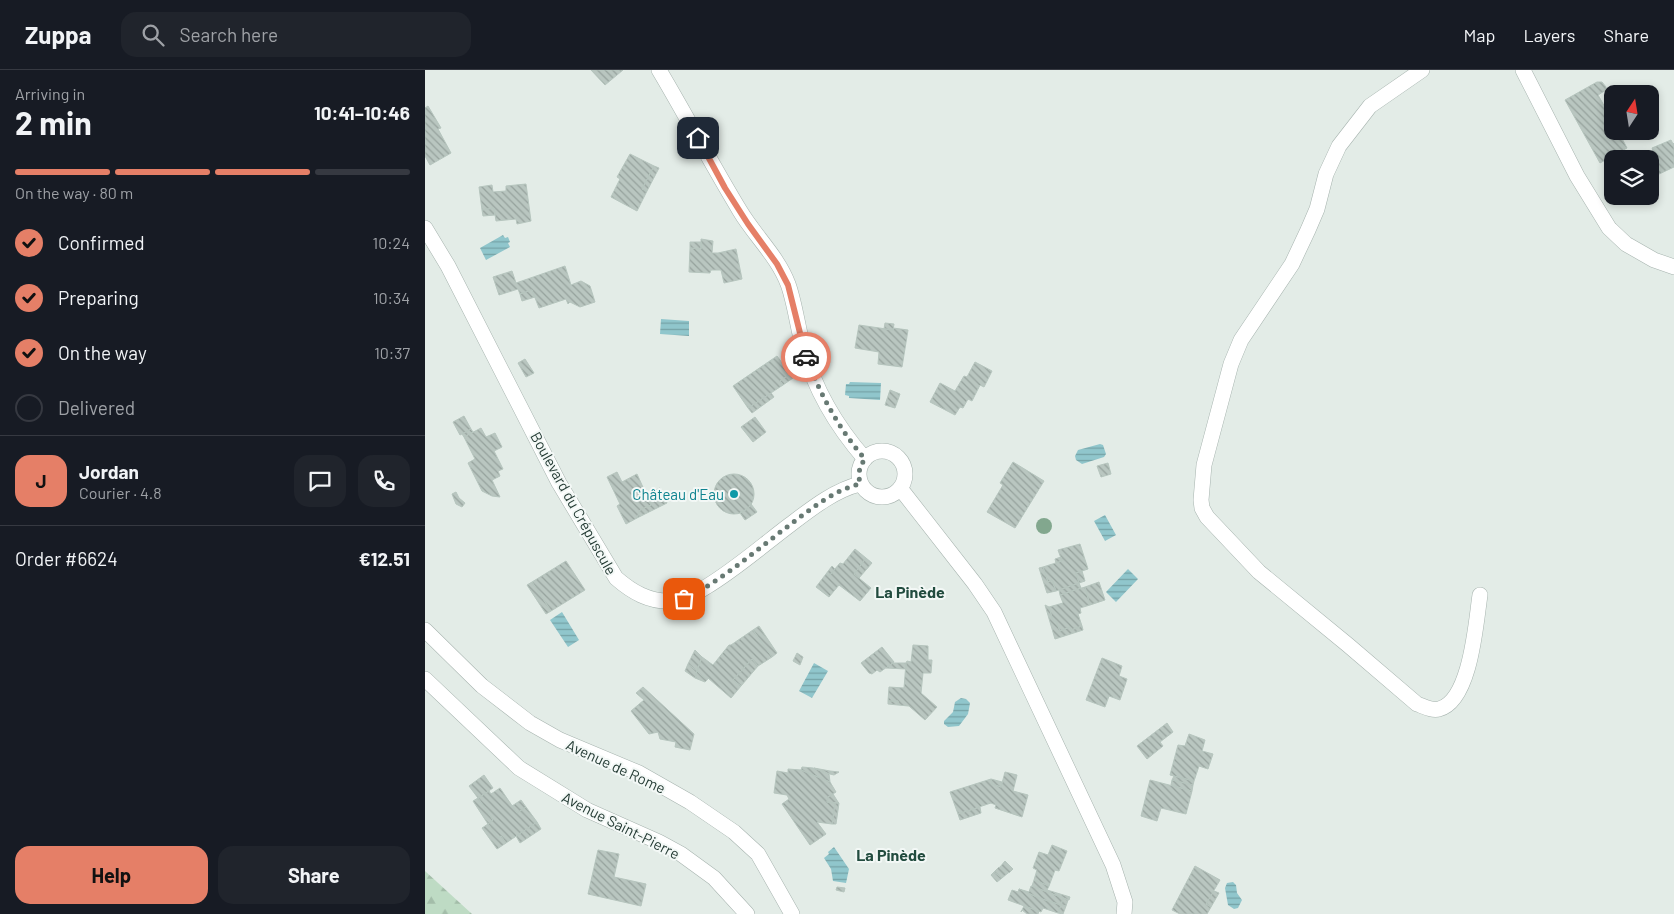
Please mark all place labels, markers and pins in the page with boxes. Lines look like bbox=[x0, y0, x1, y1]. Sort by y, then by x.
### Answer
pin bbox=[677, 117, 719, 159]
place label: Château d'Eau bbox=[632, 485, 724, 503]
marker: Château d'Eau bbox=[728, 488, 740, 500]
pin bbox=[663, 578, 705, 620]

